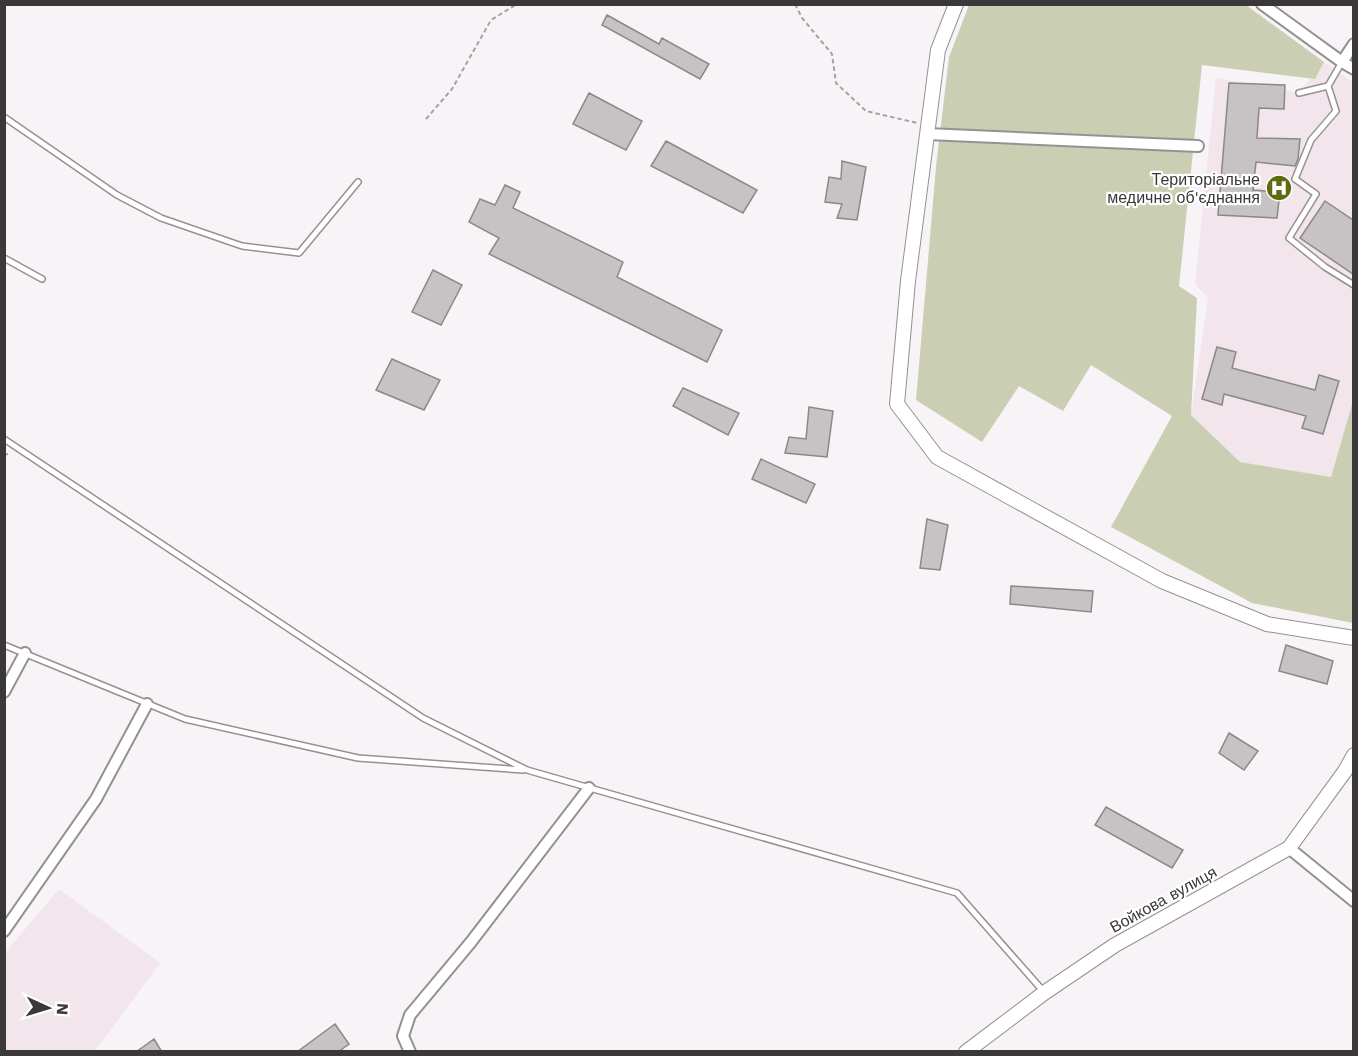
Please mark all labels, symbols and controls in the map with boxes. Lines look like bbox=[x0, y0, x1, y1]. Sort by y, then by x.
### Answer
place label: Територіальне медичне об'єднання bbox=[1107, 170, 1260, 207]
hospital icon: Територіальне медичне об'єднання bbox=[1264, 173, 1294, 203]
street label: Войкова вулиця bbox=[1107, 862, 1220, 937]
north arrow bbox=[18, 978, 78, 1038]
text: N bbox=[53, 1002, 72, 1016]

